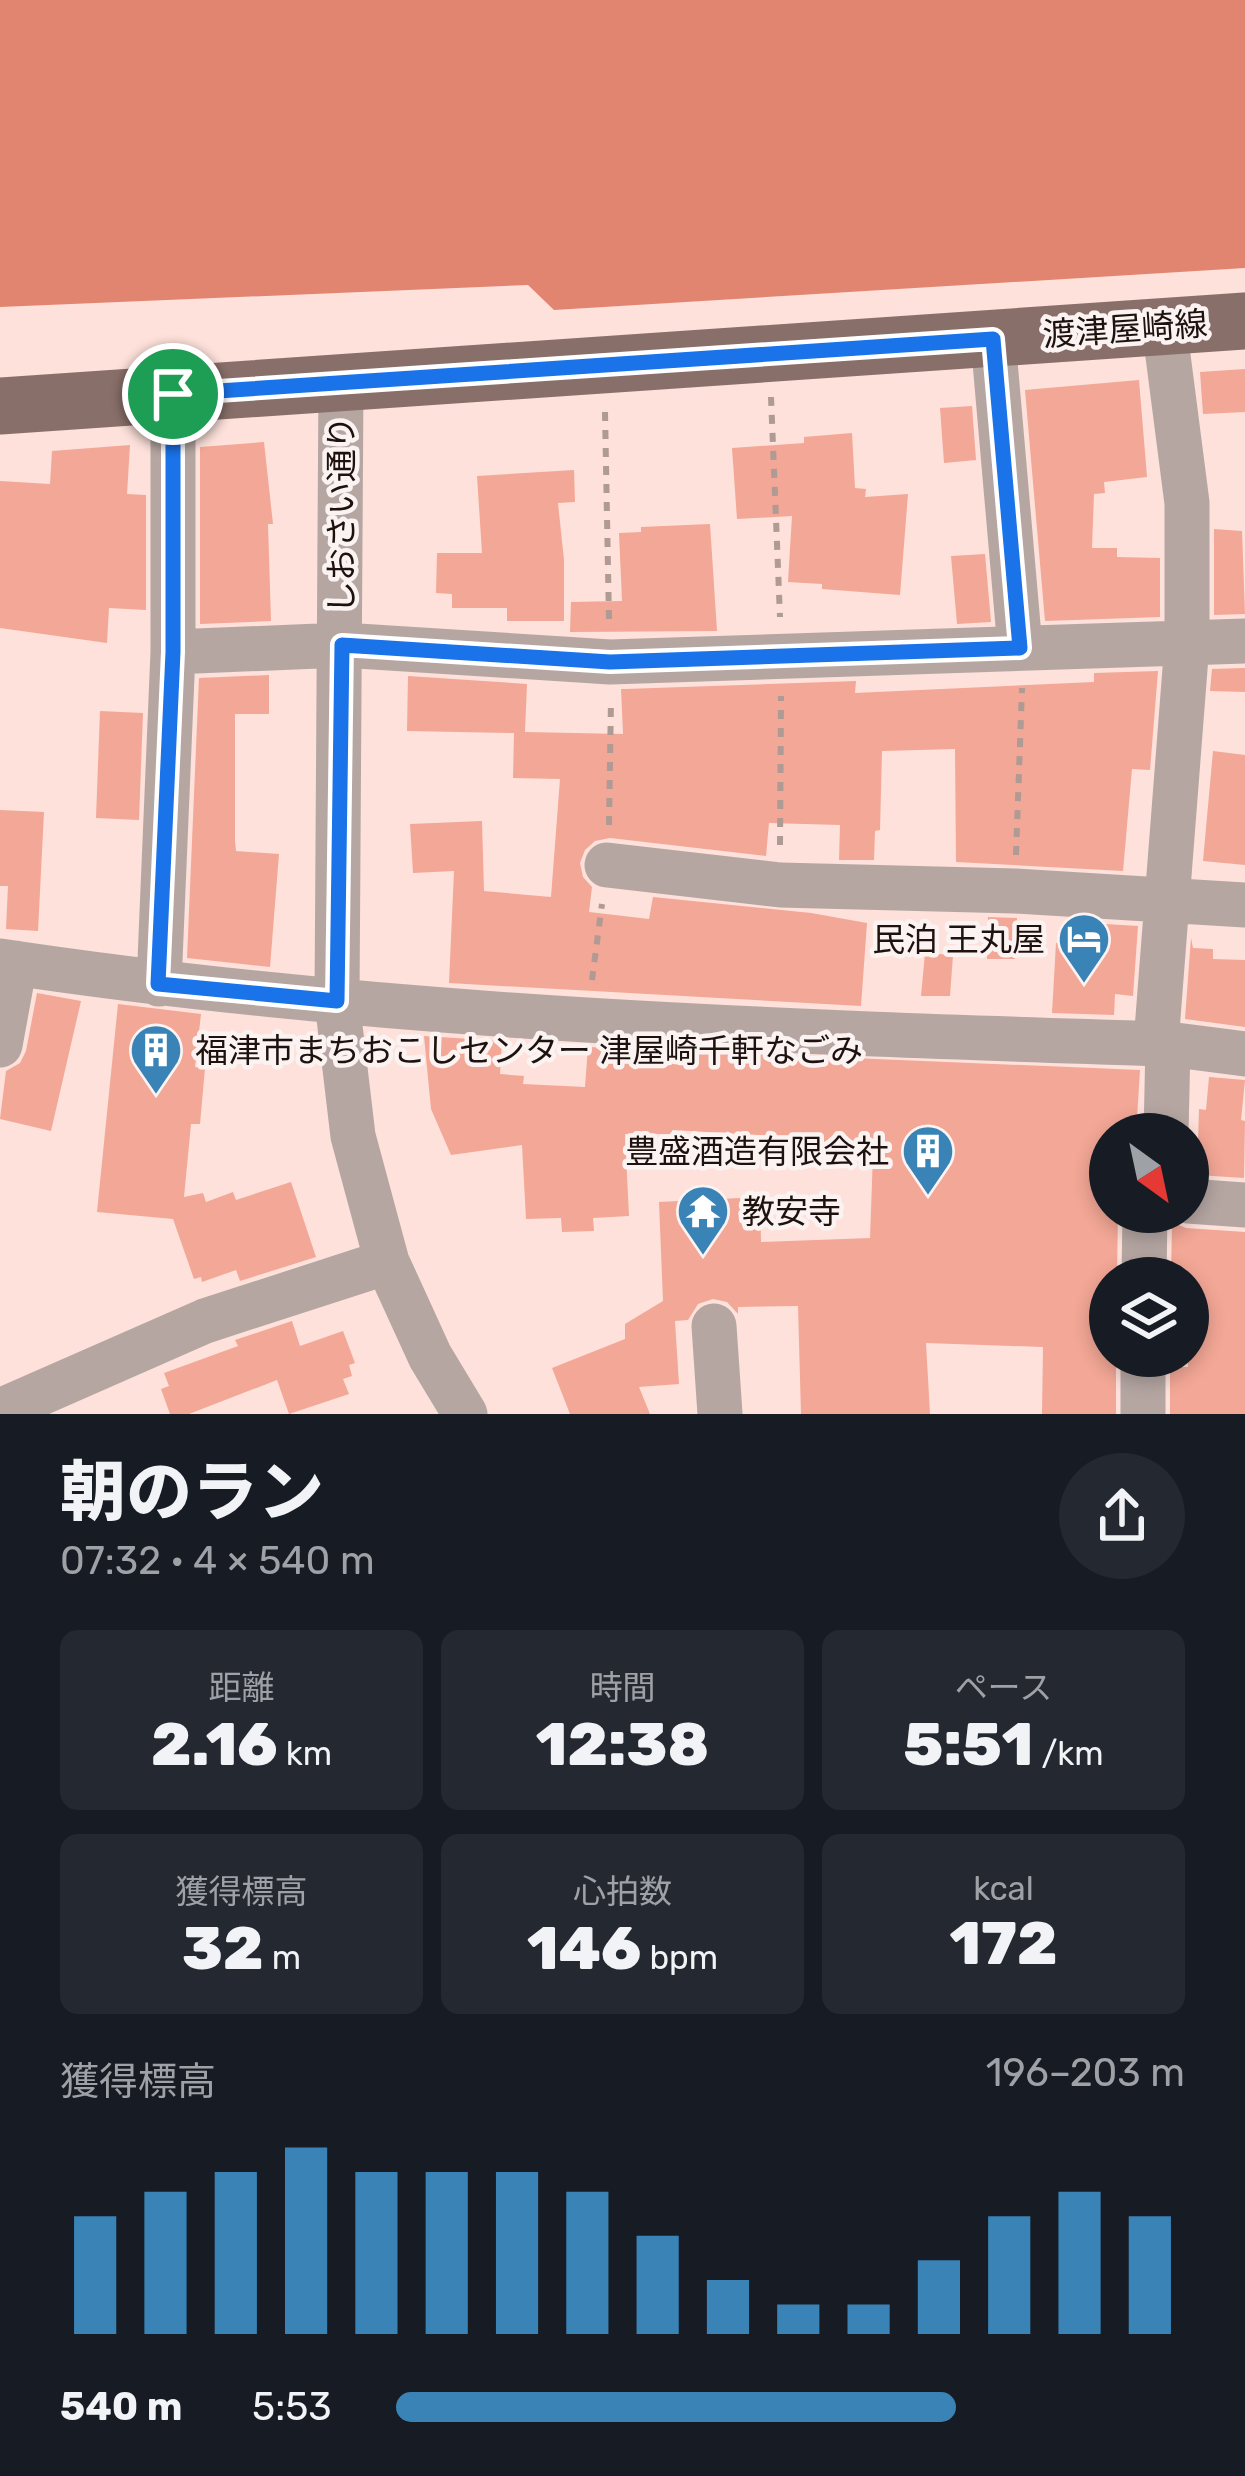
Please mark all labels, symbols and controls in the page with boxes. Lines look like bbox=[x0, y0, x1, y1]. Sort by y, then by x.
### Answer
street label: 渡津屋崎線 bbox=[1041, 304, 1209, 354]
pin bbox=[122, 343, 224, 445]
icon: arrive bbox=[140, 361, 206, 427]
street label: しおさい通り bbox=[322, 416, 361, 614]
hotel icon: 民泊 王丸屋 bbox=[1056, 911, 1112, 985]
place label: 民泊 王丸屋 bbox=[872, 920, 1045, 959]
building icon: 福津市まちおこしセンター 津屋崎千軒なごみ bbox=[128, 1022, 184, 1096]
place label: 福津市まちおこしセンター 津屋崎千軒なごみ bbox=[195, 1031, 863, 1070]
north arrow bbox=[1089, 1113, 1209, 1233]
map controls bbox=[1089, 1113, 1209, 1377]
building icon: 豊盛酒造有限会社 bbox=[900, 1123, 956, 1197]
place label: 豊盛酒造有限会社 bbox=[625, 1132, 889, 1171]
temple icon: 教安寺 bbox=[675, 1183, 731, 1257]
place label: 教安寺 bbox=[742, 1192, 841, 1231]
button: layers bbox=[1089, 1257, 1209, 1377]
text: 朝のラン bbox=[60, 1453, 324, 1532]
button: share bbox=[1059, 1453, 1185, 1579]
text: 07:32 · 4 × 540 m bbox=[60, 1538, 375, 1584]
text: 距離 bbox=[209, 1668, 275, 1707]
text: 時間 bbox=[590, 1668, 656, 1707]
text: ペース bbox=[955, 1668, 1052, 1707]
text: 2.16 bbox=[151, 1709, 278, 1780]
text: 12:38 bbox=[536, 1709, 709, 1780]
text: 5:51 bbox=[903, 1709, 1033, 1780]
text: km bbox=[278, 1734, 332, 1773]
text: /km bbox=[1033, 1734, 1104, 1773]
text: kcal bbox=[973, 1869, 1034, 1908]
text: 獲得標高 bbox=[176, 1872, 308, 1911]
text: 心拍数 bbox=[573, 1872, 672, 1911]
text: 172 bbox=[949, 1908, 1058, 1979]
text: 32 bbox=[182, 1913, 264, 1984]
text: 146 bbox=[527, 1913, 641, 1984]
text: m bbox=[264, 1938, 301, 1977]
text: bpm bbox=[641, 1938, 718, 1977]
text: 196–203 m bbox=[986, 2050, 1185, 2096]
text: 獲得標高 bbox=[60, 2059, 216, 2105]
text: 540 m bbox=[60, 2384, 182, 2430]
text: 5:53 bbox=[252, 2384, 332, 2430]

